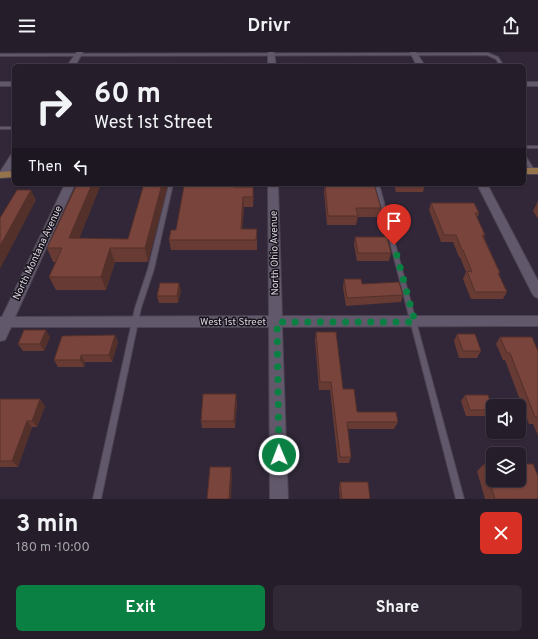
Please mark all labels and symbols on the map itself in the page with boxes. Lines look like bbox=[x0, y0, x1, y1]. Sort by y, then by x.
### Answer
street label: North Montana Avenue bbox=[10, 204, 66, 302]
pin bbox=[377, 204, 411, 245]
street label: North Ohio Avenue bbox=[268, 211, 282, 295]
street label: West 1st Street bbox=[200, 316, 266, 329]
position arrow bbox=[258, 434, 300, 476]

